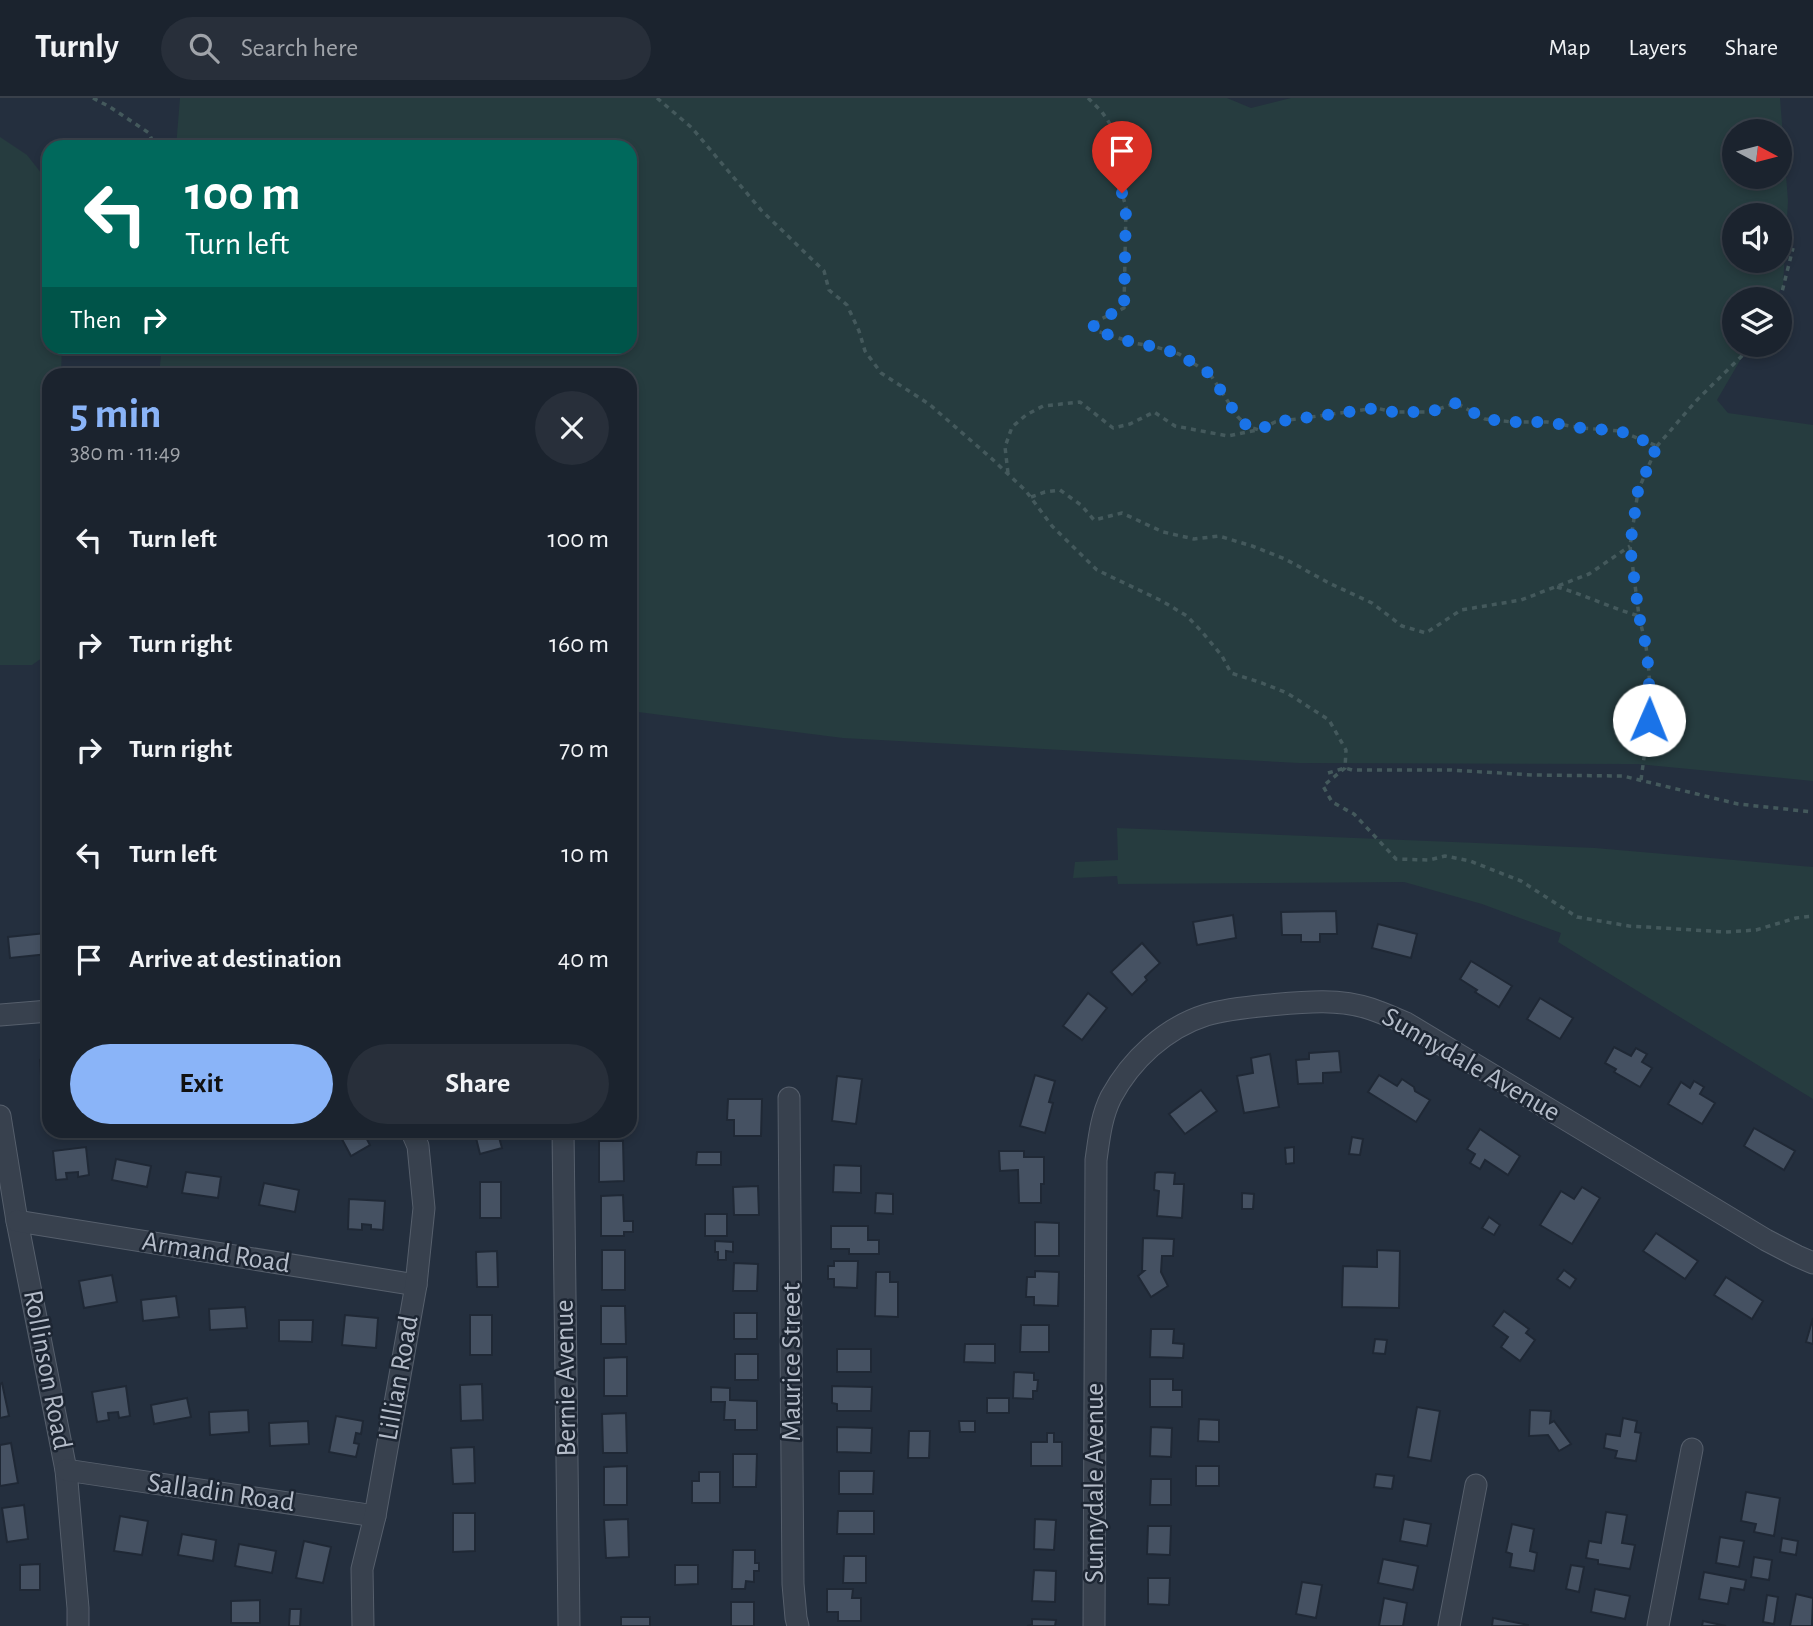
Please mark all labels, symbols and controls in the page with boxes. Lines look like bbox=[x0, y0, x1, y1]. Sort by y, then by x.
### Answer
search box bbox=[161, 17, 651, 80]
icon: search bbox=[185, 29, 223, 67]
text: Turnly bbox=[35, 31, 119, 64]
text: Search here bbox=[241, 35, 358, 61]
text: Map bbox=[1548, 36, 1590, 60]
text: Layers bbox=[1628, 36, 1687, 60]
text: Share bbox=[1725, 36, 1778, 60]
north arrow bbox=[1722, 119, 1792, 189]
map controls bbox=[1722, 119, 1792, 357]
pin bbox=[1092, 121, 1152, 193]
icon: arrive bbox=[1103, 132, 1141, 170]
icon: left bbox=[70, 168, 161, 259]
text: 100 m bbox=[185, 170, 301, 219]
button: sound bbox=[1722, 203, 1792, 273]
text: Turn left bbox=[185, 228, 289, 260]
button: layers bbox=[1722, 287, 1792, 357]
icon: right bbox=[135, 301, 173, 339]
text: Then bbox=[70, 307, 121, 333]
button: close bbox=[535, 391, 609, 465]
text: 5 min bbox=[70, 393, 162, 435]
text: 380 m · 11:49 bbox=[70, 442, 181, 465]
icon: left bbox=[70, 521, 108, 559]
text: Turn left bbox=[129, 526, 217, 552]
text: 100 m bbox=[548, 526, 609, 552]
icon: right bbox=[70, 626, 108, 664]
text: Turn right bbox=[129, 631, 232, 657]
text: 160 m bbox=[549, 631, 609, 657]
position arrow bbox=[1612, 683, 1686, 757]
icon: right bbox=[70, 731, 108, 769]
text: Turn right bbox=[129, 736, 232, 762]
text: 70 m bbox=[559, 736, 609, 762]
icon: left bbox=[70, 836, 108, 874]
text: Turn left bbox=[129, 841, 217, 867]
text: 10 m bbox=[561, 841, 609, 867]
icon: arrive bbox=[70, 941, 108, 979]
text: Arrive at destination bbox=[129, 946, 342, 972]
text: 40 m bbox=[558, 946, 609, 972]
street label: Sunnydale Avenue bbox=[1377, 1003, 1565, 1127]
button: Exit bbox=[70, 1044, 333, 1124]
button: Share bbox=[347, 1044, 609, 1124]
street label: Armand Road bbox=[140, 1227, 292, 1279]
street label: Maurice Street bbox=[778, 1283, 806, 1441]
street label: Rollinson Road bbox=[18, 1288, 76, 1452]
street label: Bernie Avenue bbox=[551, 1299, 581, 1457]
street label: Lillian Road bbox=[374, 1313, 424, 1443]
street label: Sunnydale Avenue bbox=[1081, 1383, 1109, 1583]
street label: Salladin Road bbox=[146, 1469, 296, 1517]

